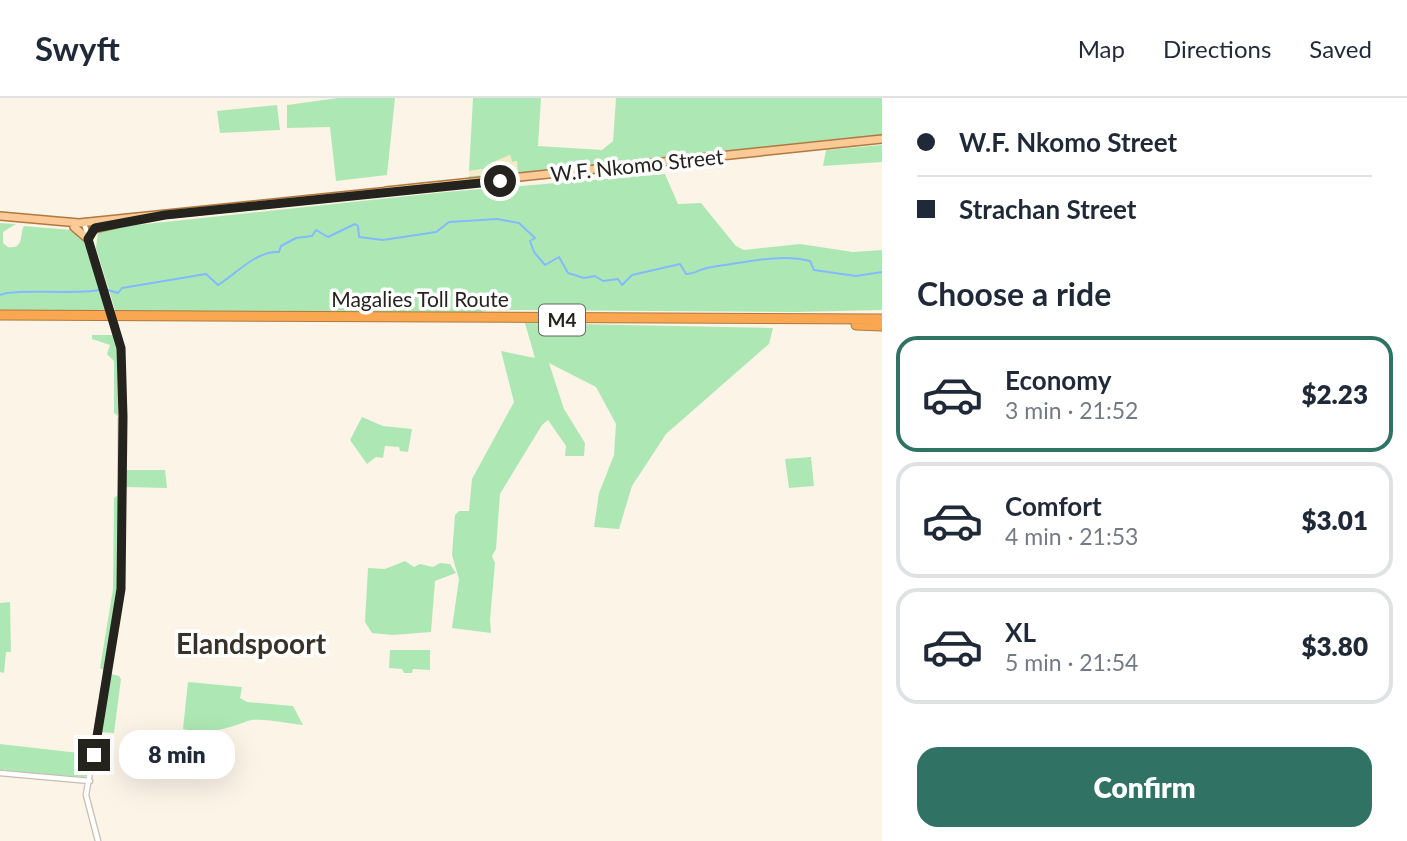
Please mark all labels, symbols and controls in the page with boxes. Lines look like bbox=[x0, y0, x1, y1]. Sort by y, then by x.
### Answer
text: Swyft bbox=[35, 28, 120, 68]
text: Map bbox=[1078, 34, 1125, 63]
text: Directions bbox=[1163, 34, 1271, 63]
text: Saved bbox=[1309, 34, 1372, 63]
text: W.F. Nkomo Street bbox=[959, 126, 1177, 158]
street label: W.F. Nkomo Street bbox=[549, 143, 725, 186]
route start bbox=[484, 165, 516, 197]
text: Strachan Street bbox=[959, 193, 1136, 225]
text: Choose a ride bbox=[917, 274, 1111, 313]
street label: Magalies Toll Route bbox=[331, 286, 509, 311]
road number: M4 bbox=[539, 304, 585, 336]
icon: car bbox=[921, 363, 984, 426]
text: Economy bbox=[1005, 364, 1111, 396]
text: $2.23 bbox=[1301, 378, 1368, 410]
text: 3 min · 21:52 bbox=[1005, 396, 1138, 424]
icon: car bbox=[921, 489, 984, 552]
text: Comfort bbox=[1005, 490, 1102, 522]
text: $3.01 bbox=[1301, 504, 1368, 536]
text: 4 min · 21:53 bbox=[1005, 522, 1138, 550]
icon: car bbox=[921, 615, 984, 678]
text: XL bbox=[1005, 616, 1036, 648]
district label: Elandspoort bbox=[176, 626, 327, 660]
text: $3.80 bbox=[1301, 630, 1368, 662]
text: 5 min · 21:54 bbox=[1005, 648, 1138, 676]
callout: 8 min bbox=[119, 730, 234, 780]
route end bbox=[78, 739, 110, 771]
text: 8 min bbox=[148, 740, 206, 768]
button: Confirm bbox=[917, 747, 1372, 827]

